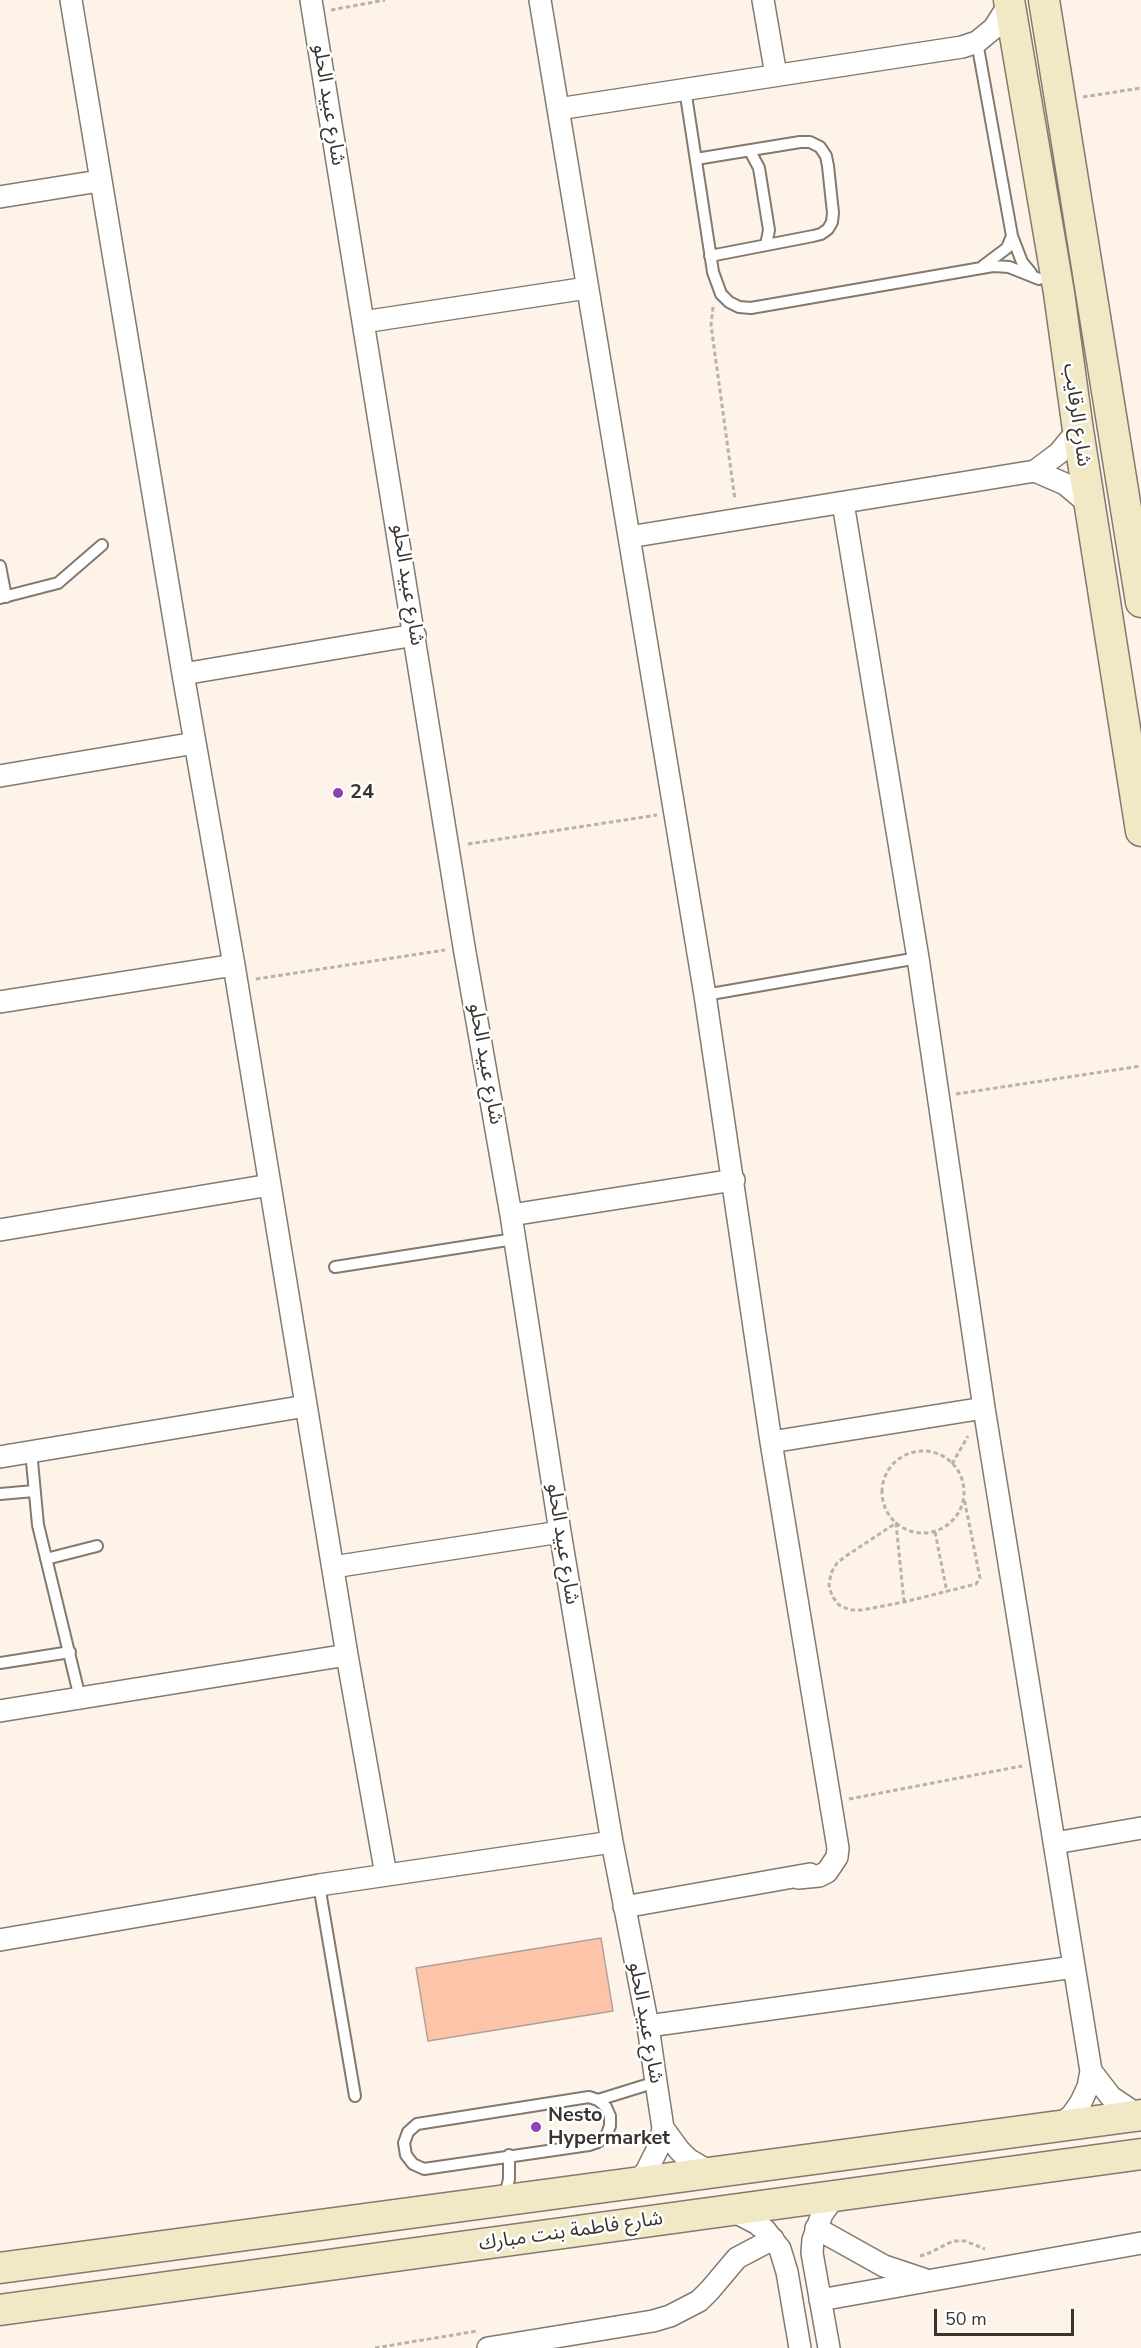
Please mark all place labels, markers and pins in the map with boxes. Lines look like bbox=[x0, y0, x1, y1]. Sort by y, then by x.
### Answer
place label: 24 bbox=[350, 781, 374, 805]
marker: 24 bbox=[331, 786, 345, 800]
place label: Nesto Hypermarket bbox=[548, 2104, 670, 2151]
marker: Nesto Hypermarket bbox=[529, 2120, 543, 2134]

